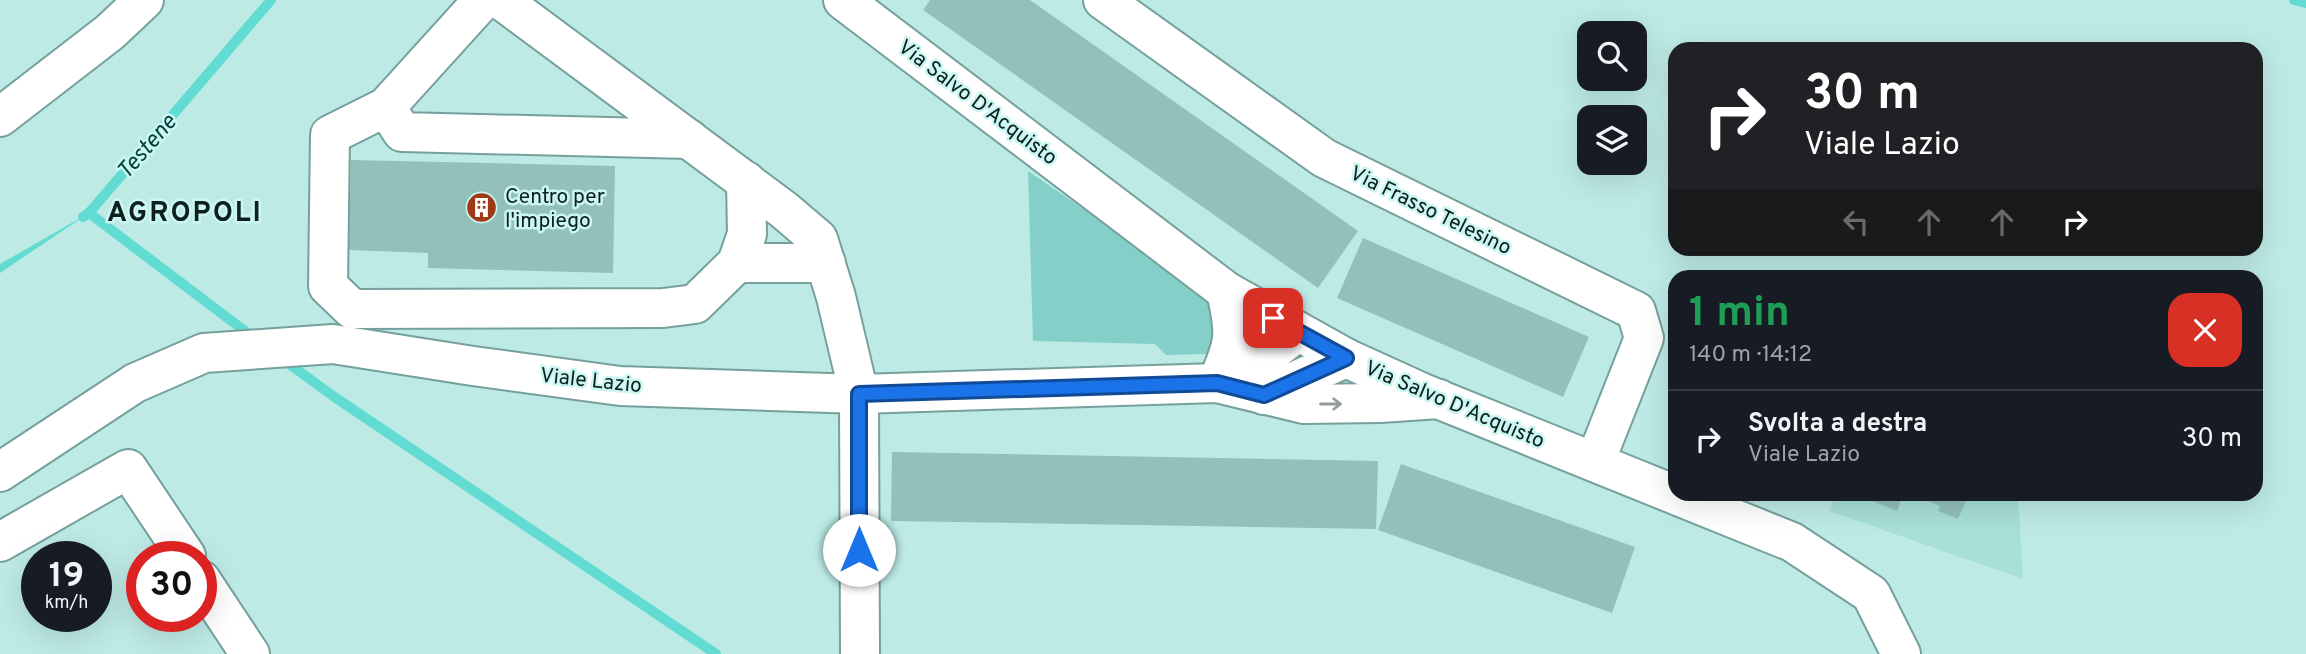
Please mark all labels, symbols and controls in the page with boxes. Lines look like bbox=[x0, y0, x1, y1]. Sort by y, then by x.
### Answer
map controls bbox=[1577, 21, 1647, 175]
button: search bbox=[1577, 21, 1647, 91]
street label: Via Salvo D'Acquisto bbox=[892, 34, 1062, 172]
text: 30 m bbox=[1804, 65, 1920, 127]
icon: right bbox=[1689, 70, 1780, 161]
button: layers bbox=[1577, 105, 1647, 175]
water label: Testene bbox=[112, 108, 185, 186]
text: Viale Lazio bbox=[1804, 126, 1960, 166]
street label: Via Frasso Telesino bbox=[1345, 161, 1516, 262]
place label: Centro per l'impiego bbox=[505, 184, 605, 235]
building icon: Centro per l'impiego bbox=[465, 191, 499, 225]
district label: AGROPOLI bbox=[107, 196, 263, 232]
icon: left bbox=[1837, 203, 1875, 241]
icon: ahead bbox=[1910, 203, 1948, 241]
icon: ahead bbox=[1983, 203, 2021, 241]
icon: right bbox=[2056, 203, 2094, 241]
pin bbox=[1243, 288, 1303, 348]
text: 1 min bbox=[1689, 288, 1790, 341]
button: close bbox=[2168, 293, 2242, 367]
icon: arrive bbox=[1254, 299, 1292, 337]
text: 140 m · 14:12 bbox=[1689, 341, 1812, 370]
street label: Via Salvo D'Acquisto bbox=[1360, 355, 1549, 456]
street label: Viale Lazio bbox=[539, 363, 643, 400]
one-way arrow bbox=[1319, 397, 1342, 410]
text: Svolta a destra bbox=[1748, 408, 1927, 441]
icon: right bbox=[1689, 420, 1727, 458]
text: 30 m bbox=[2182, 423, 2242, 456]
text: Viale Lazio bbox=[1748, 441, 1860, 470]
position arrow bbox=[822, 513, 896, 587]
speed limit sign: 30 bbox=[126, 541, 217, 632]
text: 19 bbox=[49, 555, 84, 599]
text: km/h bbox=[45, 592, 88, 615]

